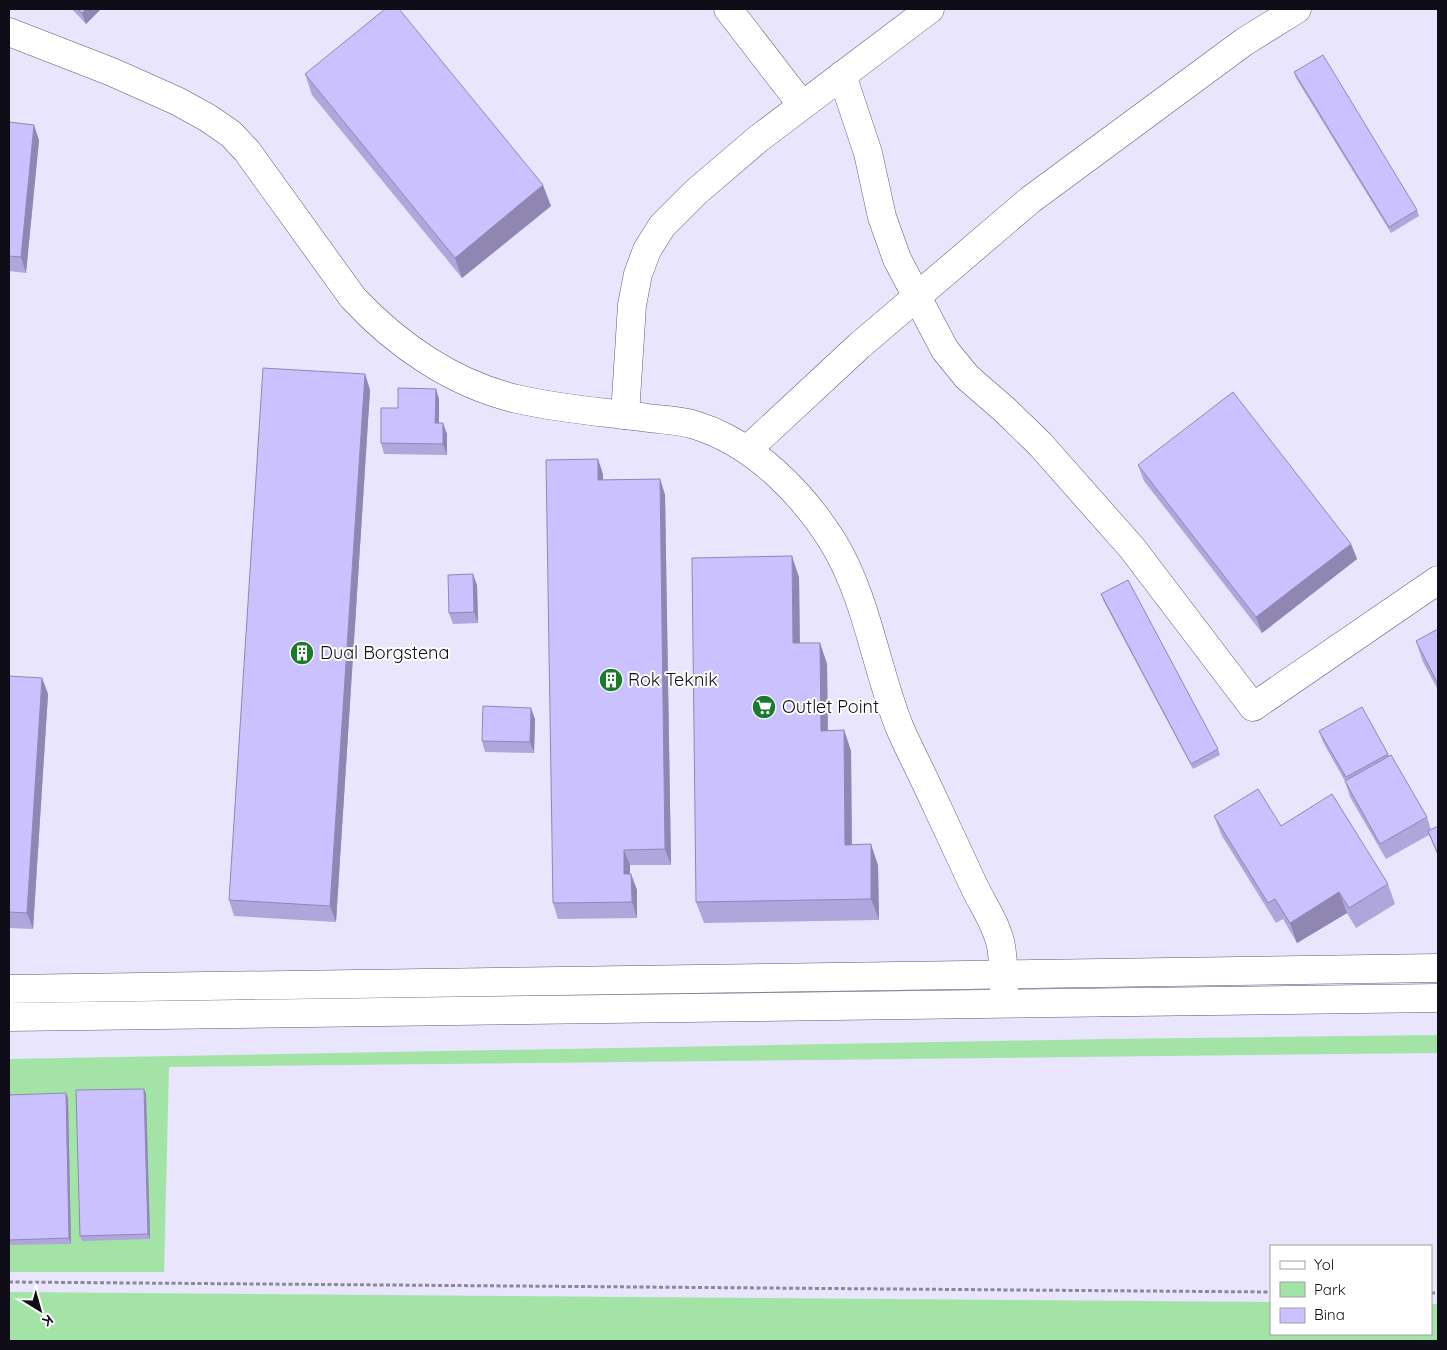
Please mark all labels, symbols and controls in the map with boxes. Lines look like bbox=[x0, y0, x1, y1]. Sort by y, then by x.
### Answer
building icon: Dual Borgstena bbox=[289, 640, 315, 666]
place label: Dual Borgstena bbox=[320, 641, 449, 664]
building icon: Rok Teknik bbox=[598, 667, 624, 693]
place label: Rok Teknik bbox=[628, 668, 718, 691]
supermarket icon: Outlet Point bbox=[751, 694, 777, 720]
place label: Outlet Point bbox=[782, 695, 879, 718]
legend bbox=[1270, 1245, 1432, 1335]
text: Yol bbox=[1314, 1255, 1334, 1274]
text: Park bbox=[1314, 1280, 1346, 1299]
north arrow bbox=[15, 1285, 65, 1335]
text: Bina bbox=[1314, 1305, 1345, 1324]
text: K bbox=[39, 1310, 57, 1330]

